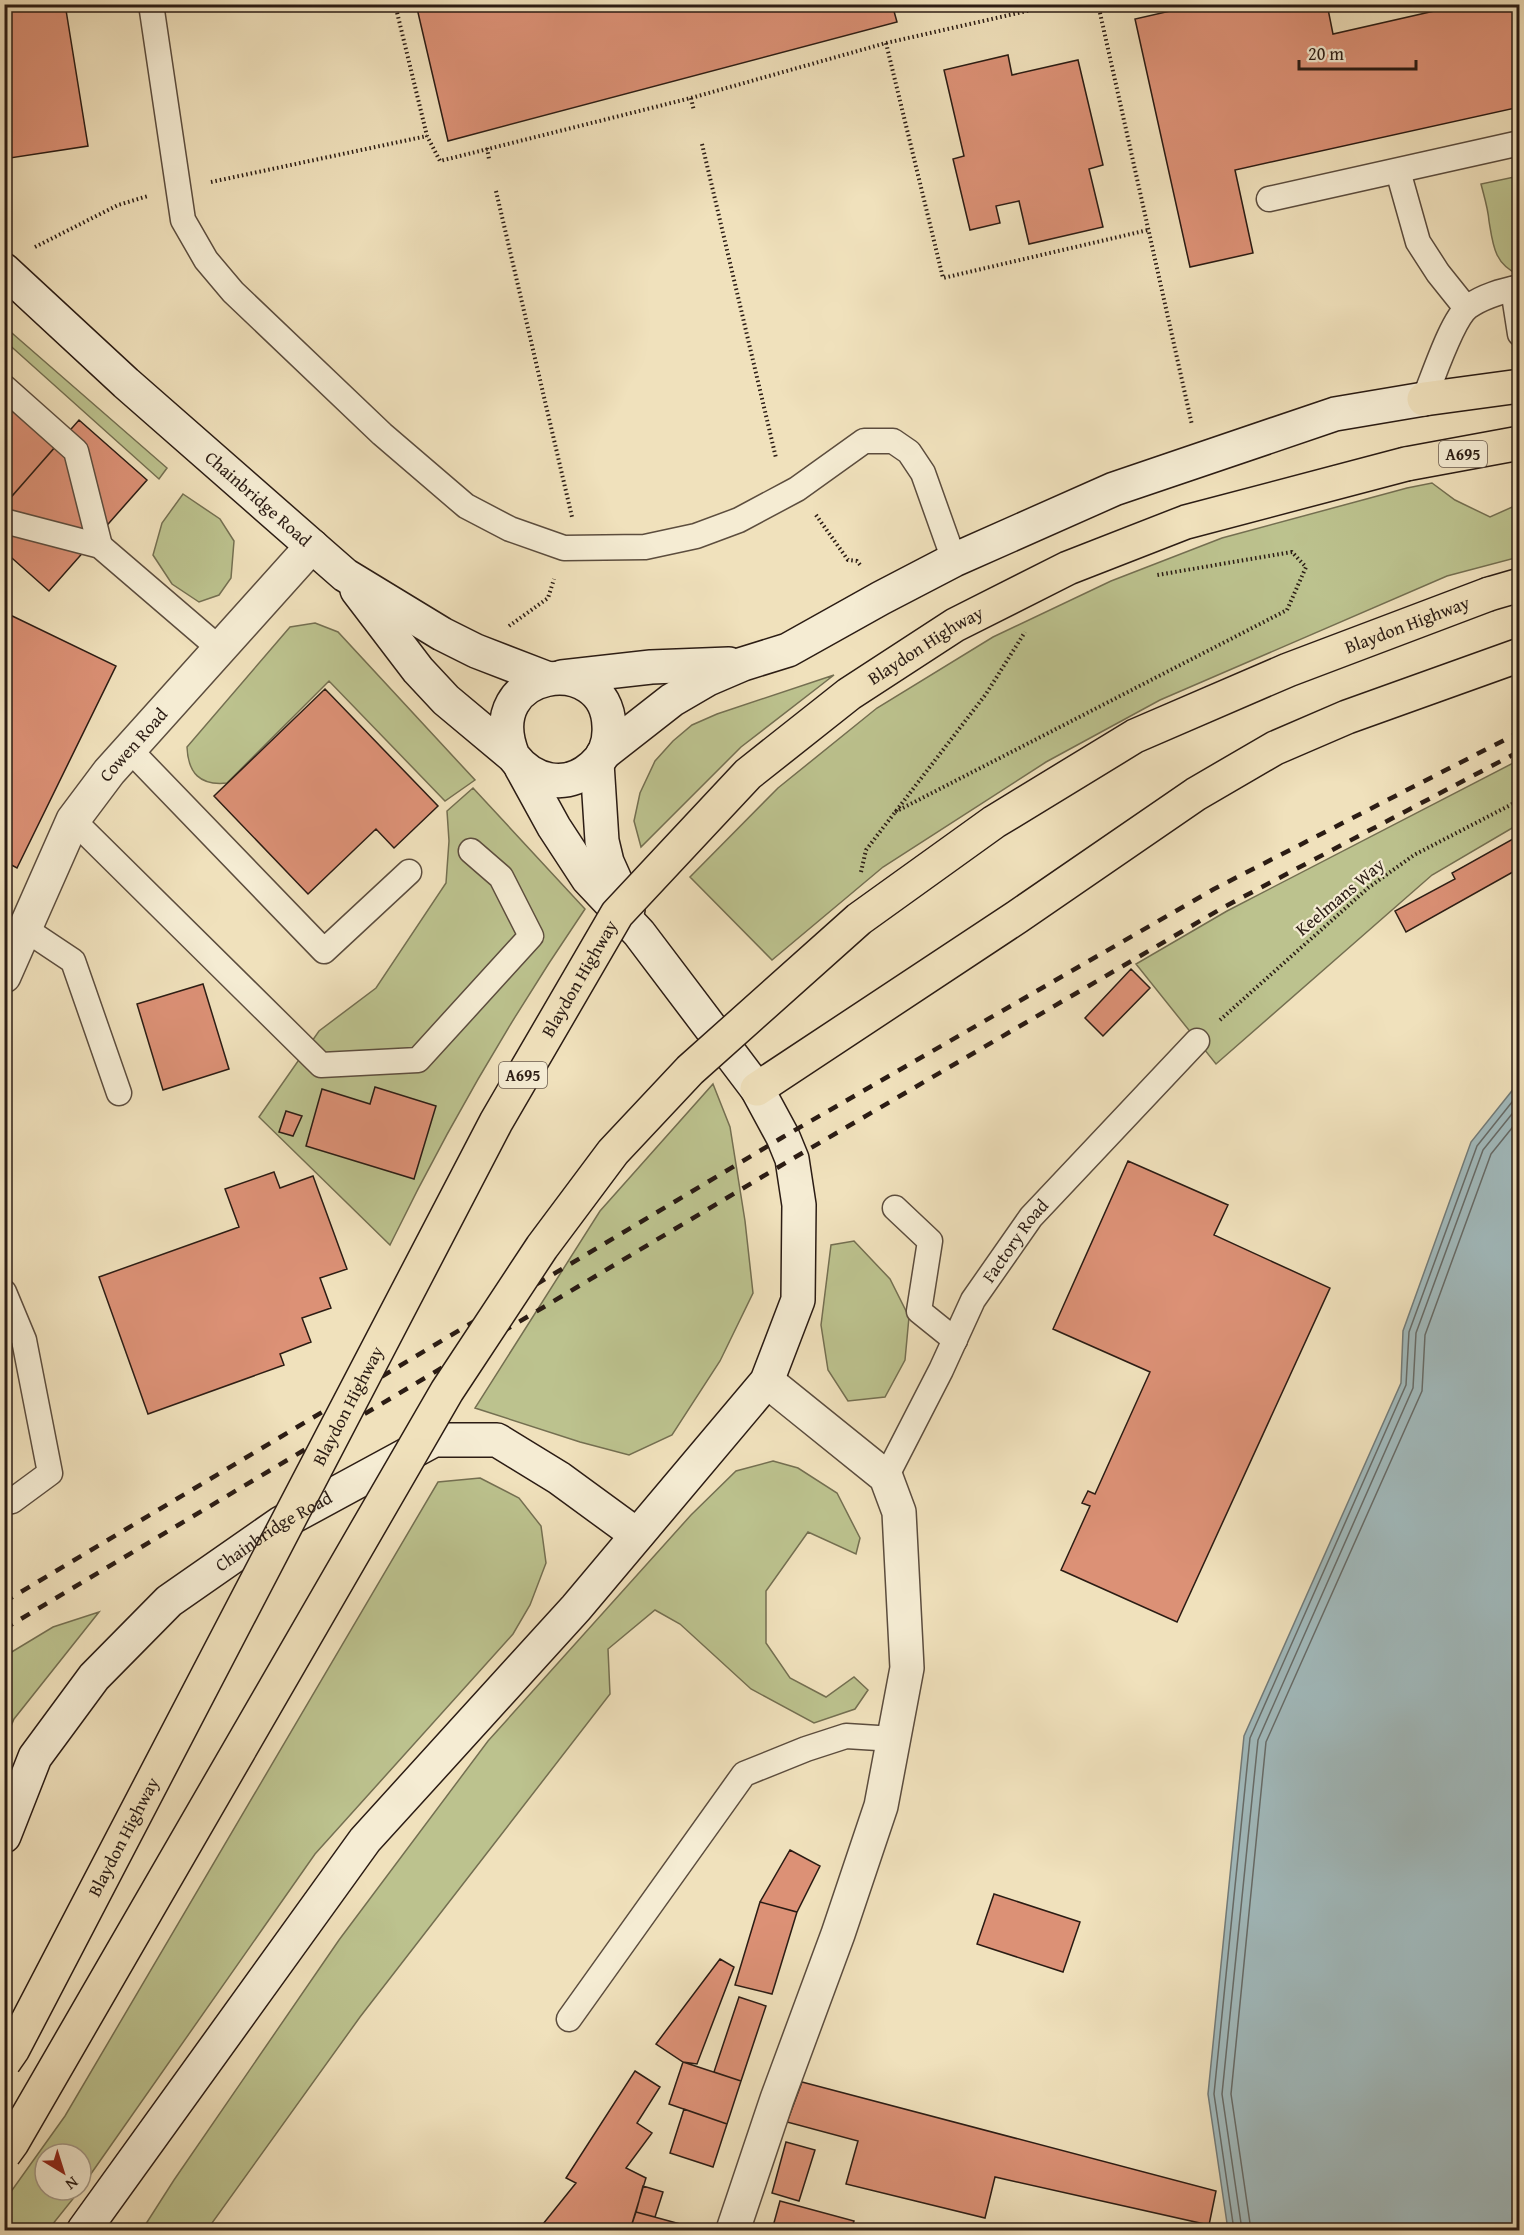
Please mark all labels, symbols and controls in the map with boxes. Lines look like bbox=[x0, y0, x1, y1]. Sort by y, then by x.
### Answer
scale bar bbox=[1299, 33, 1416, 71]
text: 20 m bbox=[1308, 40, 1344, 67]
road number: A695 bbox=[1439, 441, 1487, 467]
street label: Chainbridge Road bbox=[199, 444, 318, 553]
street label: Blaydon Highway bbox=[1341, 589, 1473, 660]
street label: Blaydon Highway bbox=[862, 599, 988, 691]
street label: Cowen Road bbox=[92, 701, 174, 787]
street label: Keelmans Way bbox=[1289, 851, 1390, 942]
street label: Blaydon Highway bbox=[534, 915, 624, 1042]
road number: A695 bbox=[499, 1062, 547, 1088]
street label: Factory Road bbox=[975, 1192, 1055, 1288]
street label: Blaydon Highway bbox=[305, 1341, 390, 1470]
street label: Chainbridge Road bbox=[209, 1484, 337, 1578]
street label: Blaydon Highway bbox=[81, 1772, 166, 1901]
north arrow bbox=[33, 2142, 93, 2202]
text: N bbox=[60, 2171, 84, 2197]

